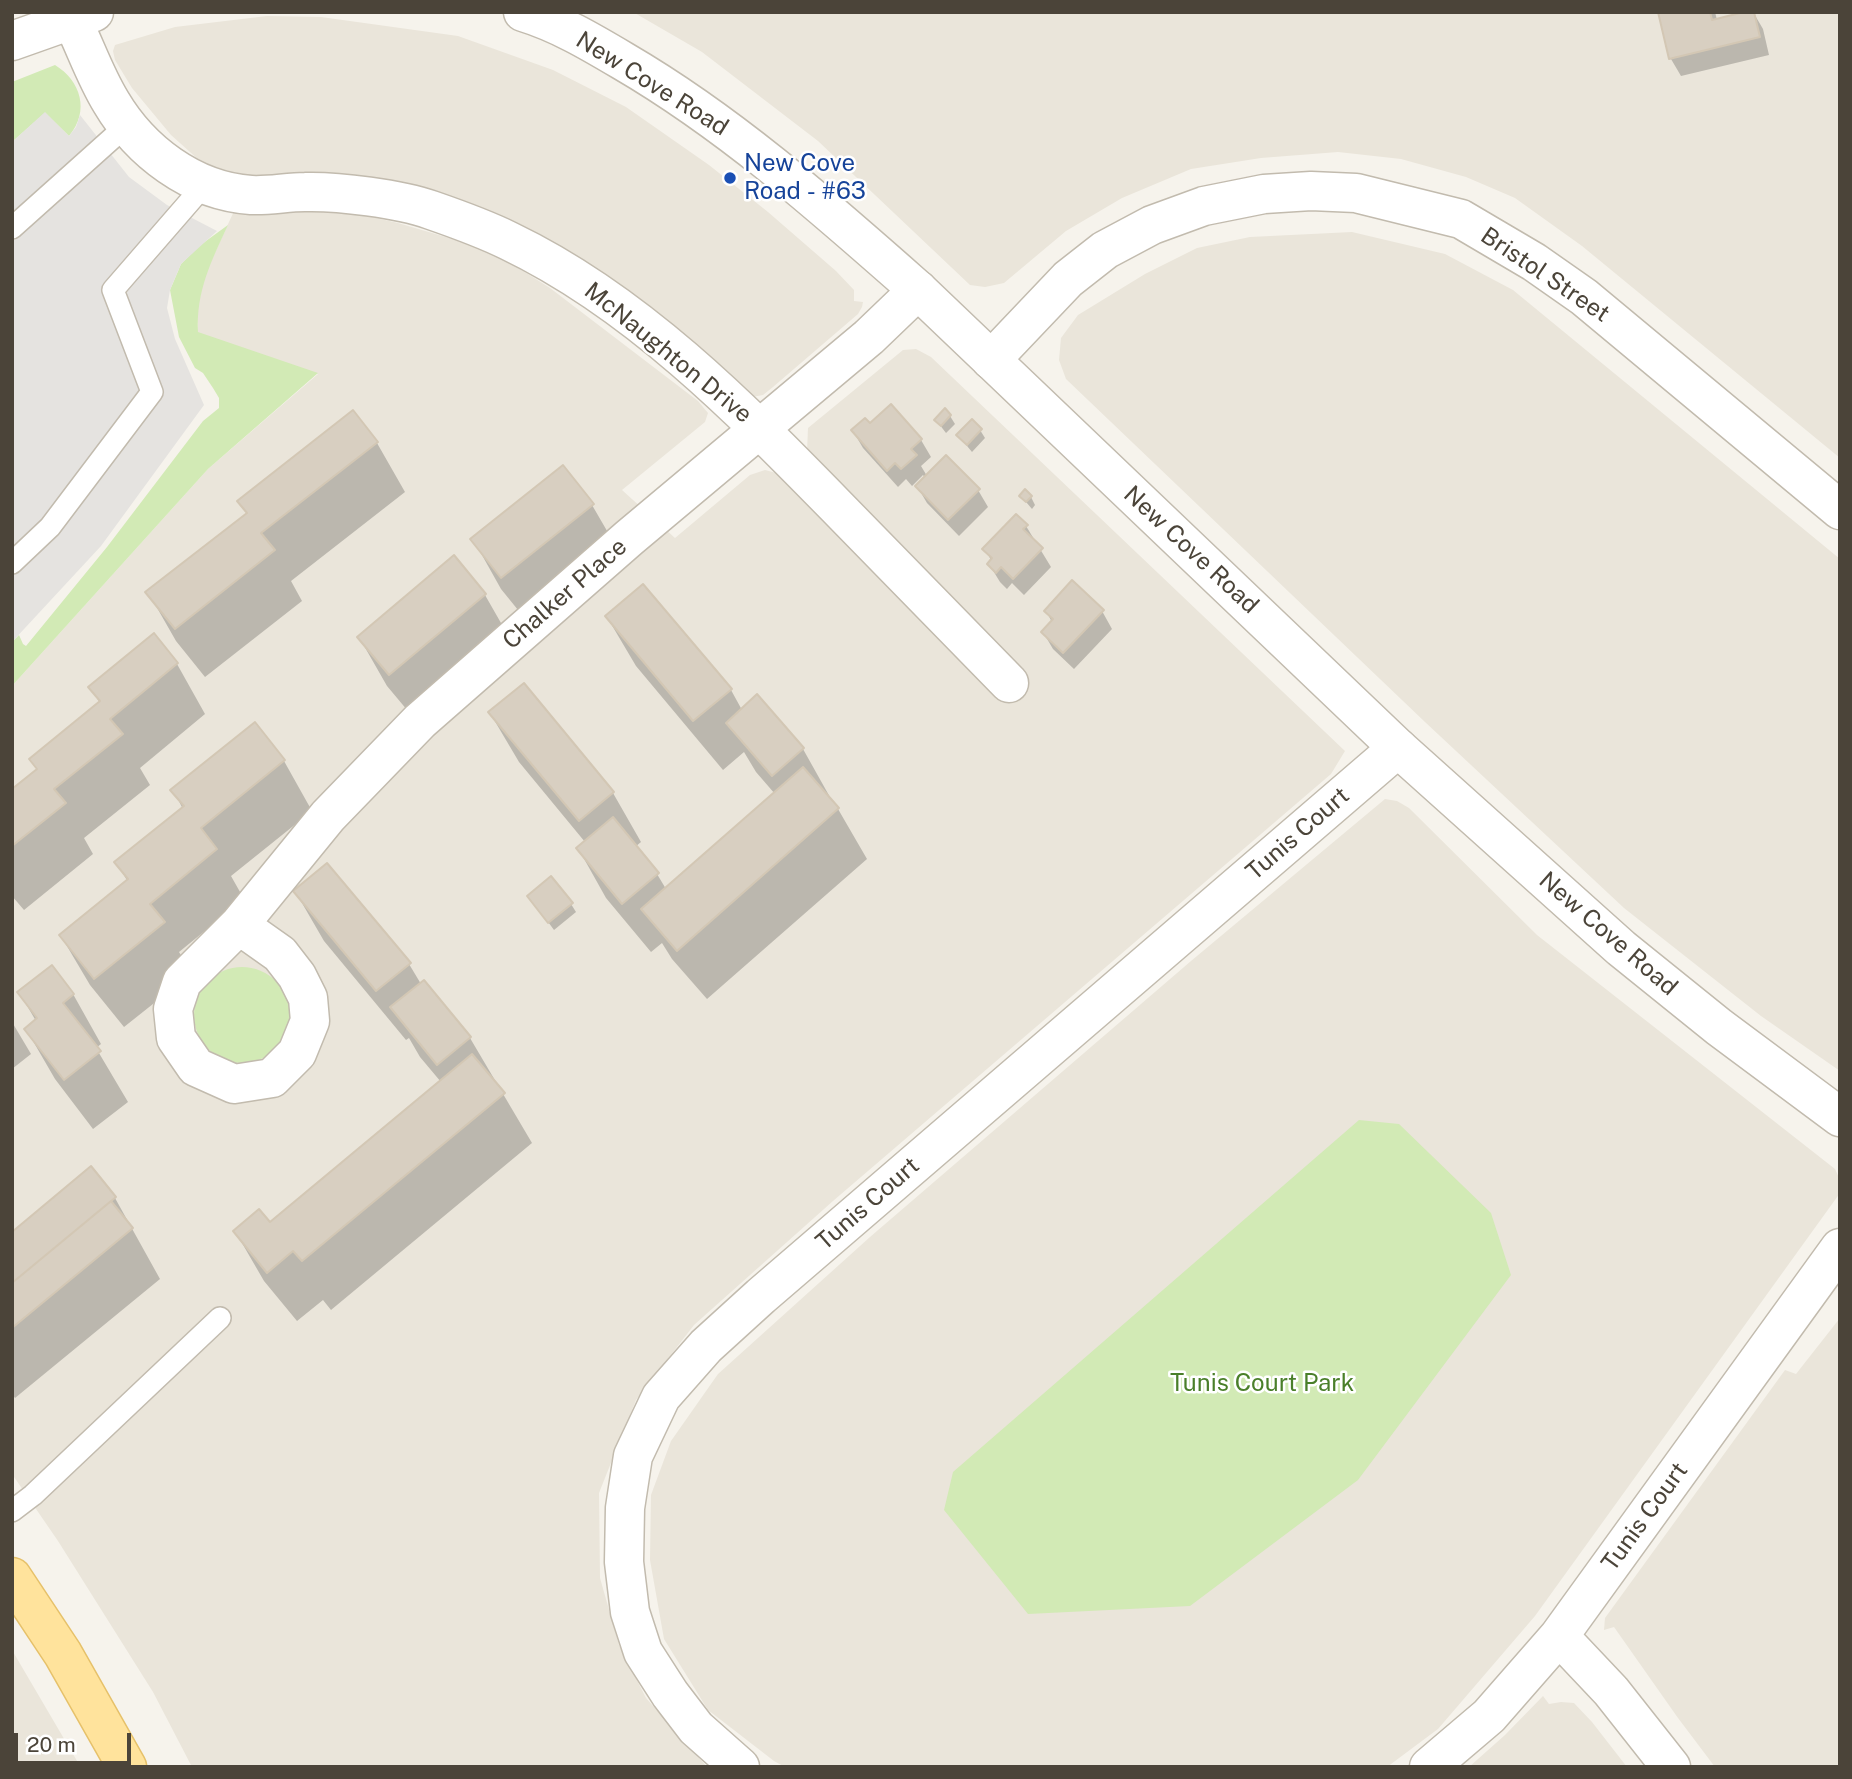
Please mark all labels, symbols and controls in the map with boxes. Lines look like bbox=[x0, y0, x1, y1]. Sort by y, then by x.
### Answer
street label: New Cove Road bbox=[571, 26, 733, 142]
place label: New Cove Road - #63 bbox=[744, 150, 866, 206]
marker: New Cove Road - #63 bbox=[722, 170, 738, 186]
street label: Bristol Street bbox=[1475, 221, 1615, 329]
street label: McNaughton Drive bbox=[578, 277, 758, 429]
street label: New Cove Road bbox=[1118, 480, 1264, 620]
street label: Chalker Place bbox=[497, 532, 633, 656]
street label: Tunis Court bbox=[1241, 781, 1355, 887]
street label: New Cove Road bbox=[1533, 866, 1683, 1002]
street label: Tunis Court bbox=[811, 1151, 925, 1257]
park label: Tunis Court Park bbox=[1170, 1370, 1354, 1398]
street label: Tunis Court bbox=[1596, 1457, 1694, 1577]
scale bar bbox=[18, 1720, 135, 1764]
text: 20 m bbox=[27, 1732, 76, 1757]

